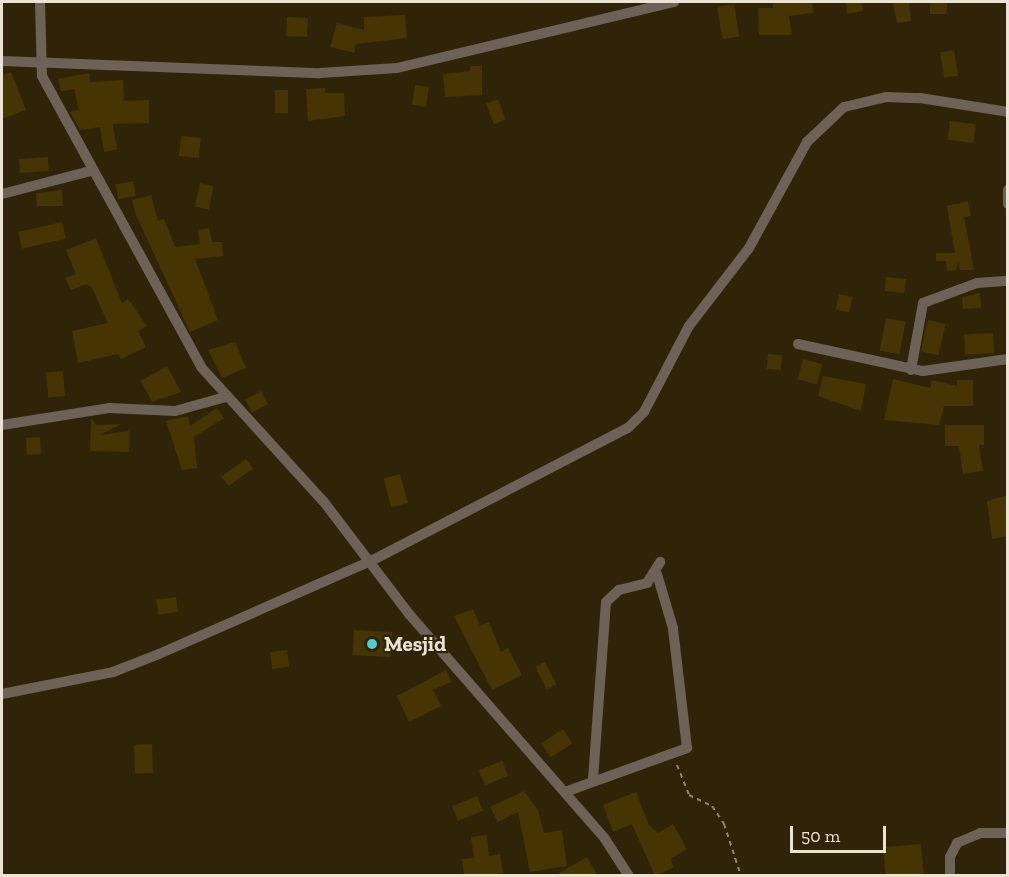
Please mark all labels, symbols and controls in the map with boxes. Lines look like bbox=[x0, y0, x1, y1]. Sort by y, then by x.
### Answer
place label: Mesjid bbox=[384, 631, 446, 657]
marker: Mesjid bbox=[365, 637, 379, 651]
scale bar bbox=[793, 814, 889, 852]
text: 50 m bbox=[801, 825, 840, 847]

